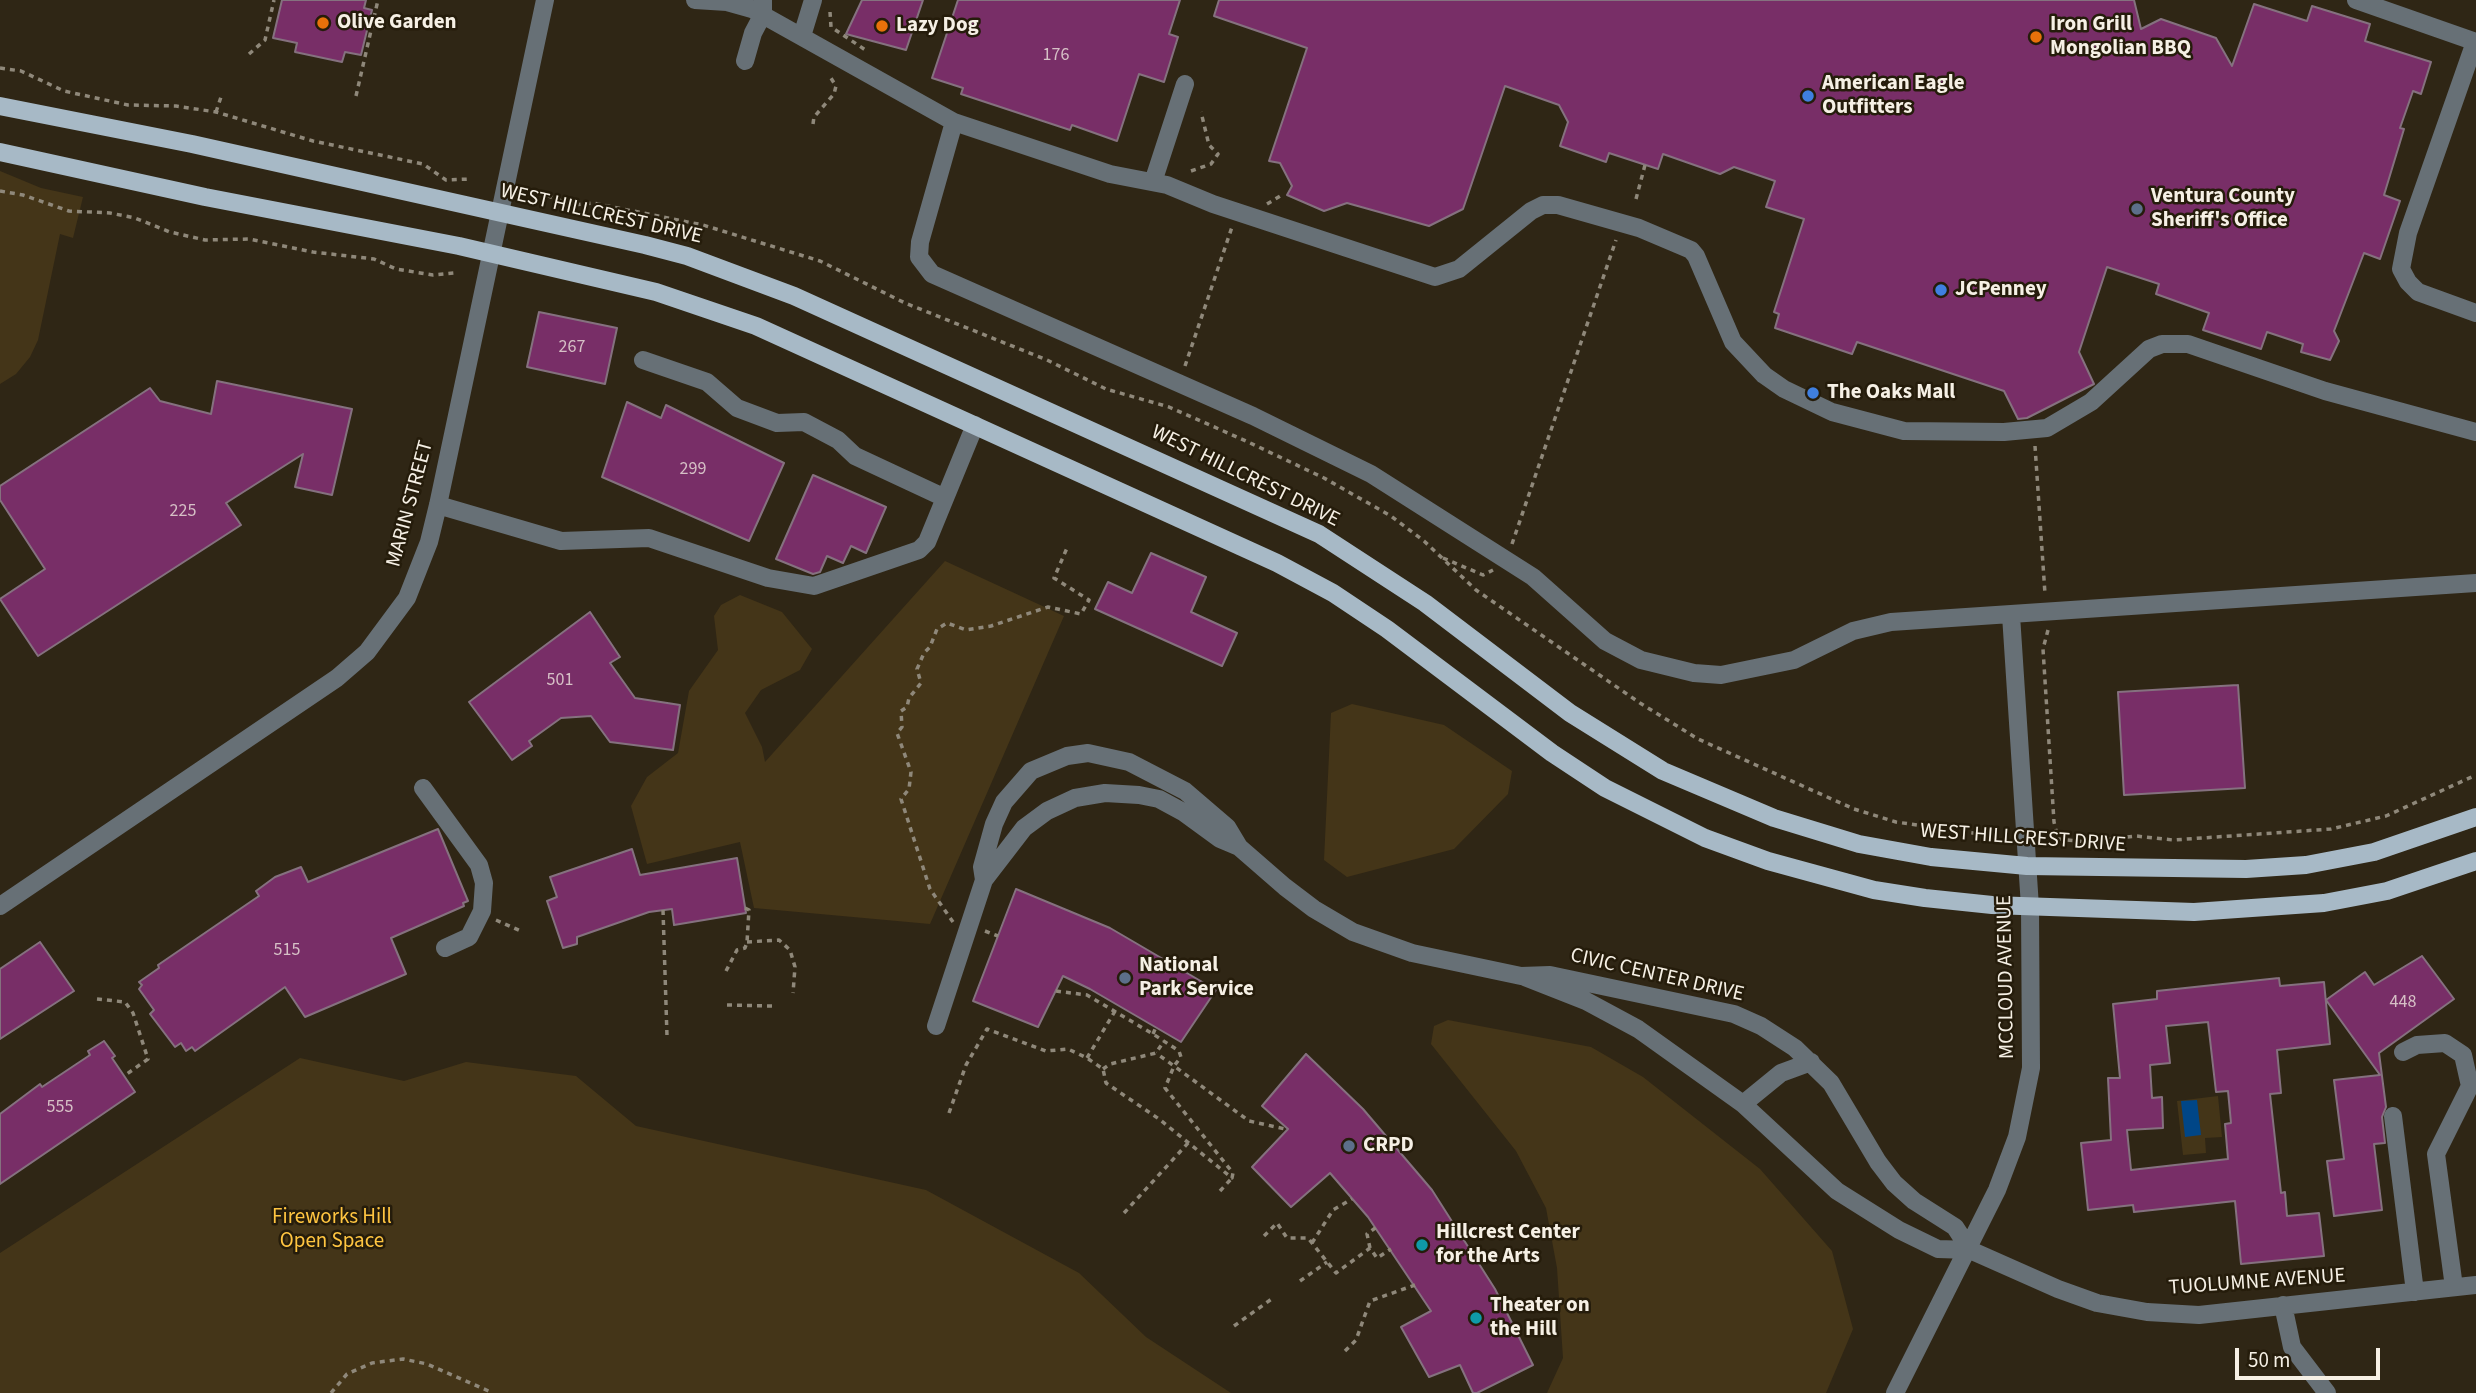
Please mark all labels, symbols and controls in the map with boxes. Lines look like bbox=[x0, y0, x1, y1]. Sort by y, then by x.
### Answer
place label: Olive Garden bbox=[337, 10, 457, 36]
place label: Iron Grill Mongolian BBQ bbox=[2050, 12, 2191, 62]
place label: Lazy Dog bbox=[896, 13, 979, 39]
marker: Olive Garden bbox=[315, 15, 331, 31]
marker: Lazy Dog bbox=[874, 18, 890, 34]
marker: Iron Grill Mongolian BBQ bbox=[2028, 29, 2044, 45]
house number: 176 bbox=[1043, 45, 1069, 67]
place label: American Eagle Outfitters bbox=[1822, 71, 1965, 121]
marker: American Eagle Outfitters bbox=[1800, 88, 1816, 104]
street label: WEST HILLCREST DRIVE bbox=[498, 180, 704, 250]
place label: Ventura County Sheriff's Office bbox=[2151, 184, 2295, 234]
marker: Ventura County Sheriff's Office bbox=[2129, 201, 2145, 217]
place label: JCPenney bbox=[1955, 277, 2047, 303]
marker: JCPenney bbox=[1933, 282, 1949, 298]
house number: 267 bbox=[559, 337, 585, 359]
place label: The Oaks Mall bbox=[1827, 380, 1955, 406]
marker: The Oaks Mall bbox=[1805, 385, 1821, 401]
street label: WEST HILLCREST DRIVE bbox=[1147, 420, 1343, 534]
street label: MARIN STREET bbox=[382, 438, 440, 570]
house number: 299 bbox=[680, 459, 706, 481]
house number: 225 bbox=[170, 501, 196, 523]
house number: 501 bbox=[547, 670, 573, 692]
street label: WEST HILLCREST DRIVE bbox=[1919, 819, 2127, 859]
street label: MCCLOUD AVENUE bbox=[1993, 895, 2021, 1059]
house number: 515 bbox=[274, 940, 300, 962]
street label: CIVIC CENTER DRIVE bbox=[1568, 944, 1746, 1008]
place label: National Park Service bbox=[1139, 953, 1254, 1003]
marker: National Park Service bbox=[1117, 970, 1133, 986]
house number: 448 bbox=[2390, 992, 2416, 1014]
house number: 555 bbox=[47, 1097, 73, 1119]
place label: CRPD bbox=[1363, 1133, 1414, 1159]
marker: CRPD bbox=[1341, 1138, 1357, 1154]
park label: Fireworks Hill Open Space bbox=[272, 1205, 392, 1255]
place label: Hillcrest Center for the Arts bbox=[1436, 1220, 1580, 1270]
marker: Hillcrest Center for the Arts bbox=[1414, 1237, 1430, 1253]
street label: TUOLUMNE AVENUE bbox=[2168, 1264, 2346, 1302]
place label: Theater on the Hill bbox=[1490, 1293, 1590, 1343]
marker: Theater on the Hill bbox=[1468, 1310, 1484, 1326]
scale bar bbox=[2238, 1334, 2383, 1378]
text: 50 m bbox=[2248, 1345, 2290, 1375]

